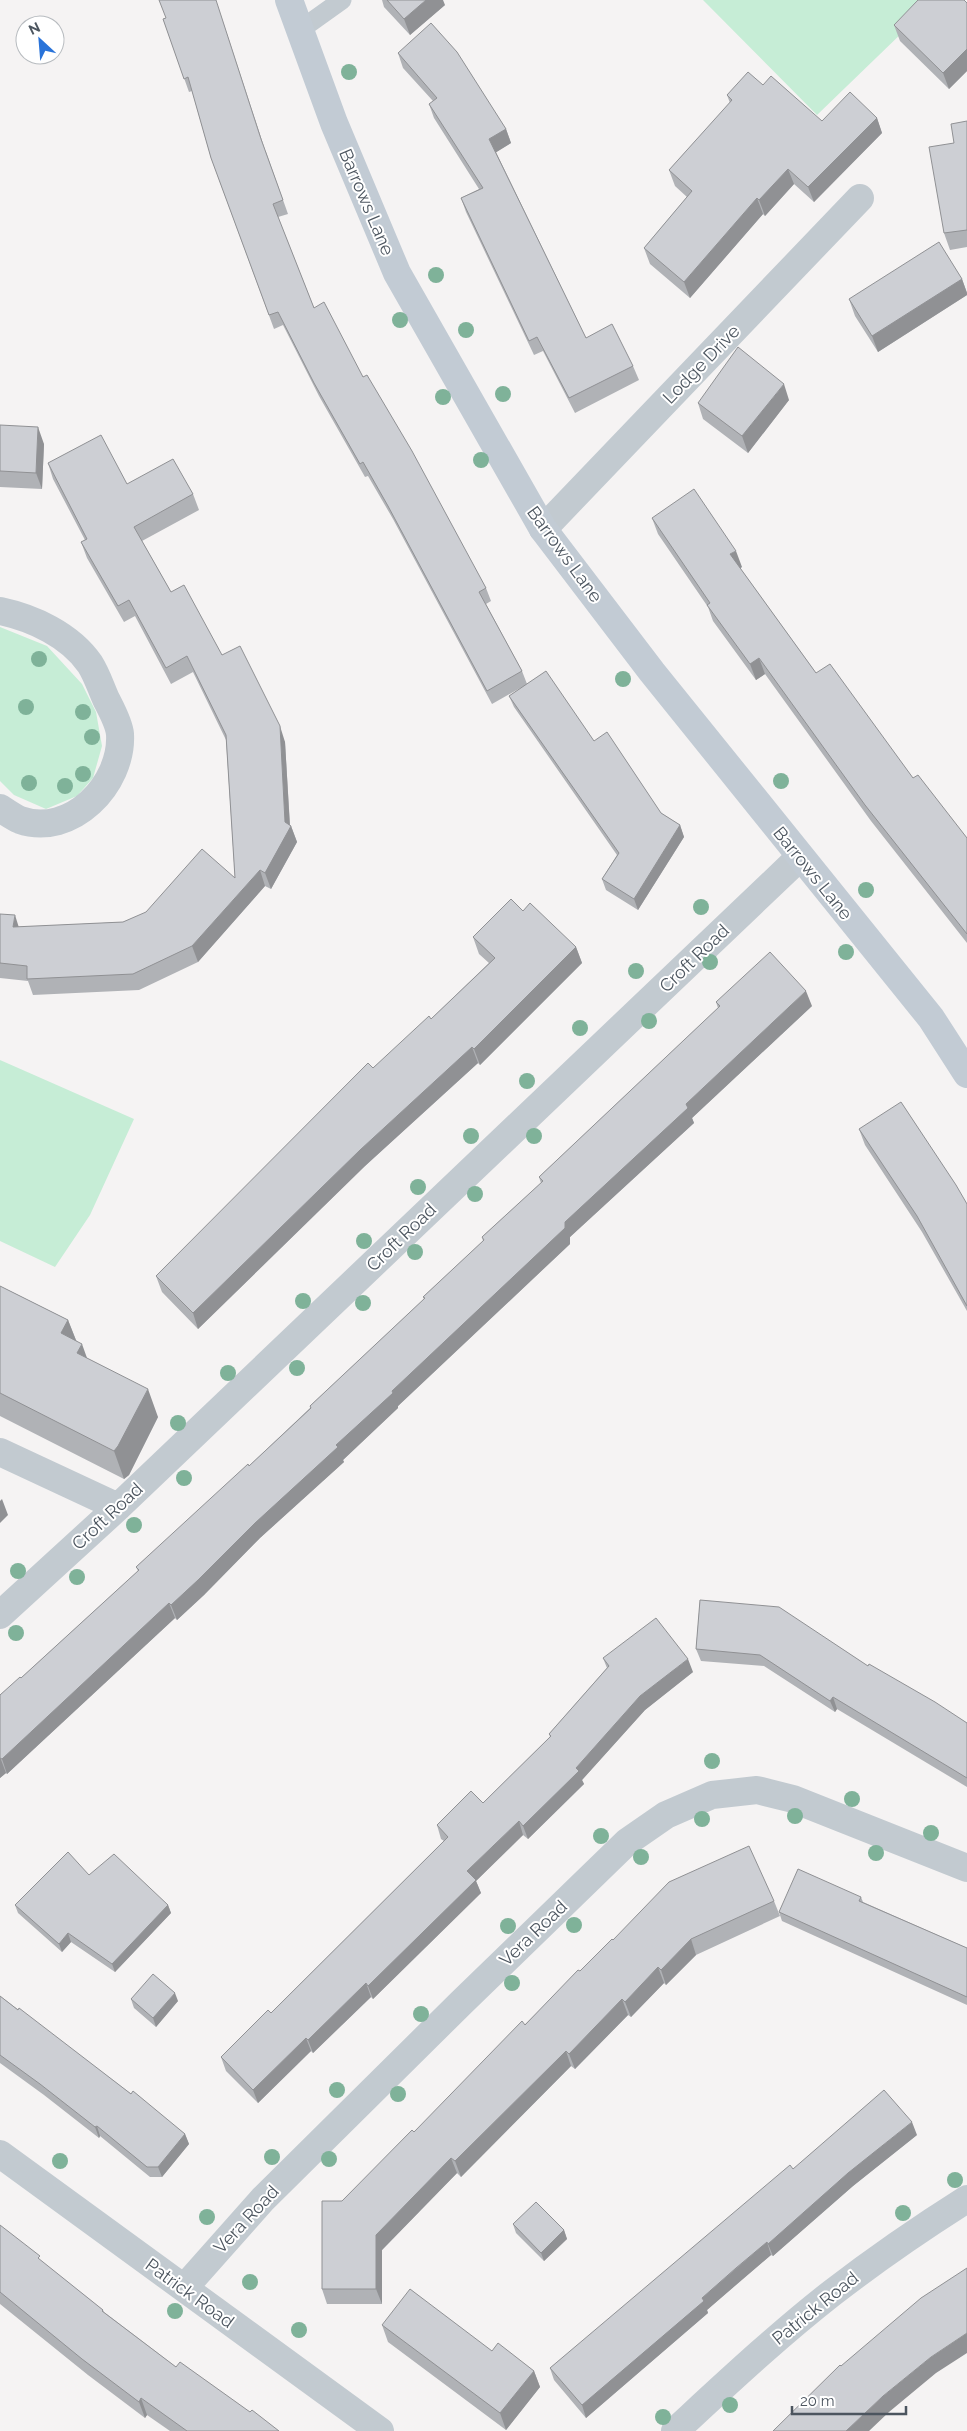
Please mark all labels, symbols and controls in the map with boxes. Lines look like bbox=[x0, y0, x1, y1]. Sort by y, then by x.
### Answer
north arrow bbox=[15, 15, 65, 65]
text: N bbox=[26, 19, 43, 38]
street label: Barrows Lane bbox=[335, 146, 399, 259]
street label: Lodge Drive bbox=[658, 320, 744, 408]
street label: Barrows Lane bbox=[523, 502, 607, 606]
street label: Barrows Lane bbox=[769, 822, 857, 924]
street label: Croft Road bbox=[655, 920, 733, 996]
street label: Croft Road bbox=[362, 1199, 440, 1275]
street label: Croft Road bbox=[67, 1478, 147, 1554]
street label: Vera Road bbox=[495, 1896, 571, 1970]
street label: Vera Road bbox=[209, 2181, 283, 2257]
street label: Patrick Road bbox=[142, 2254, 238, 2332]
street label: Patrick Road bbox=[768, 2267, 862, 2349]
scale bar bbox=[792, 2384, 906, 2416]
text: 20 m bbox=[800, 2392, 835, 2410]

